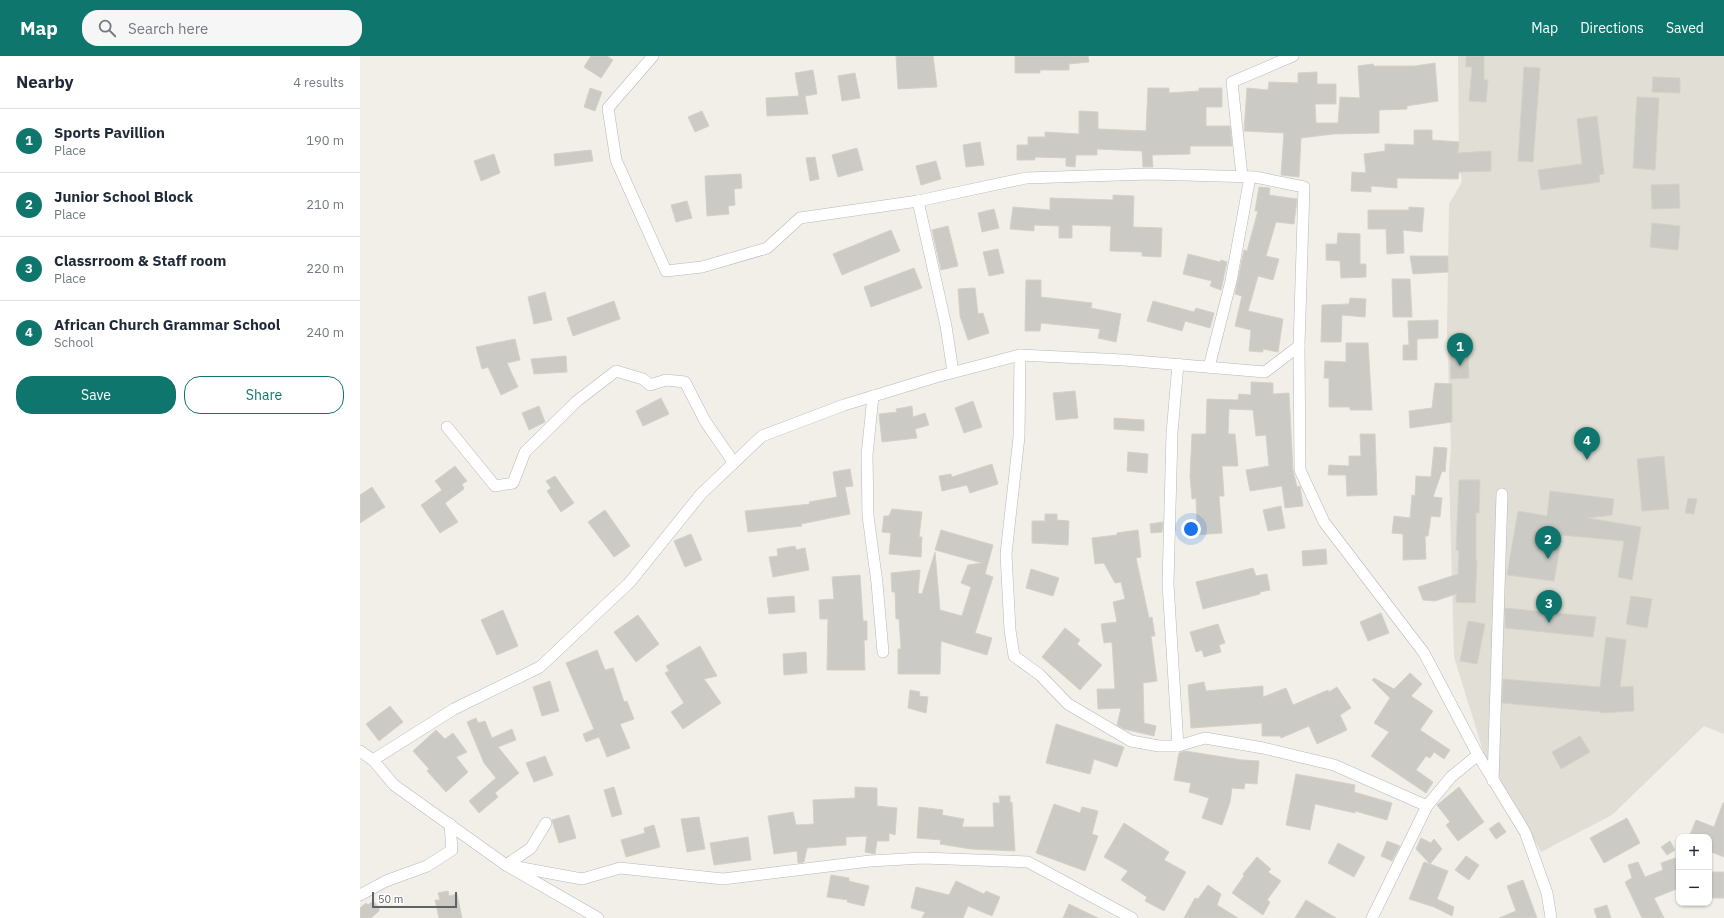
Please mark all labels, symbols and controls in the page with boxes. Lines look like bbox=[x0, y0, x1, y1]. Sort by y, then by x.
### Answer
search box bbox=[82, 10, 362, 46]
text: Map bbox=[20, 16, 58, 40]
icon: search bbox=[96, 17, 118, 39]
text: Search here bbox=[128, 19, 208, 38]
text: Map bbox=[1531, 19, 1558, 37]
text: Directions bbox=[1580, 19, 1644, 37]
text: Saved bbox=[1666, 19, 1704, 37]
text: Nearby bbox=[16, 71, 74, 93]
text: 4 results bbox=[293, 74, 344, 91]
text: Sports Pavillion bbox=[54, 123, 165, 142]
text: 1 bbox=[25, 132, 33, 149]
text: 190 m bbox=[306, 132, 344, 149]
text: Place bbox=[54, 142, 86, 159]
text: Junior School Block bbox=[54, 187, 193, 206]
text: 2 bbox=[25, 196, 33, 213]
text: 210 m bbox=[306, 196, 344, 213]
text: Place bbox=[54, 206, 86, 223]
text: Classrroom & Staff room bbox=[54, 251, 226, 270]
text: 3 bbox=[25, 260, 33, 277]
text: 220 m bbox=[306, 260, 344, 277]
text: Place bbox=[54, 270, 86, 287]
text: African Church Grammar School bbox=[54, 315, 280, 334]
text: 4 bbox=[25, 324, 33, 341]
text: 240 m bbox=[306, 324, 344, 341]
pin: 1 bbox=[1447, 333, 1473, 366]
text: School bbox=[54, 334, 94, 351]
button: Save bbox=[16, 376, 176, 414]
button: Share bbox=[184, 376, 344, 414]
pin: 4 bbox=[1574, 427, 1600, 460]
your location bbox=[1181, 519, 1201, 539]
pin: 2 bbox=[1535, 526, 1561, 559]
pin: 3 bbox=[1536, 590, 1562, 623]
map controls bbox=[1676, 834, 1712, 906]
button: + bbox=[1676, 834, 1712, 870]
button: − bbox=[1676, 870, 1712, 906]
scale bar bbox=[372, 890, 457, 909]
text: 50 m bbox=[378, 892, 403, 906]

